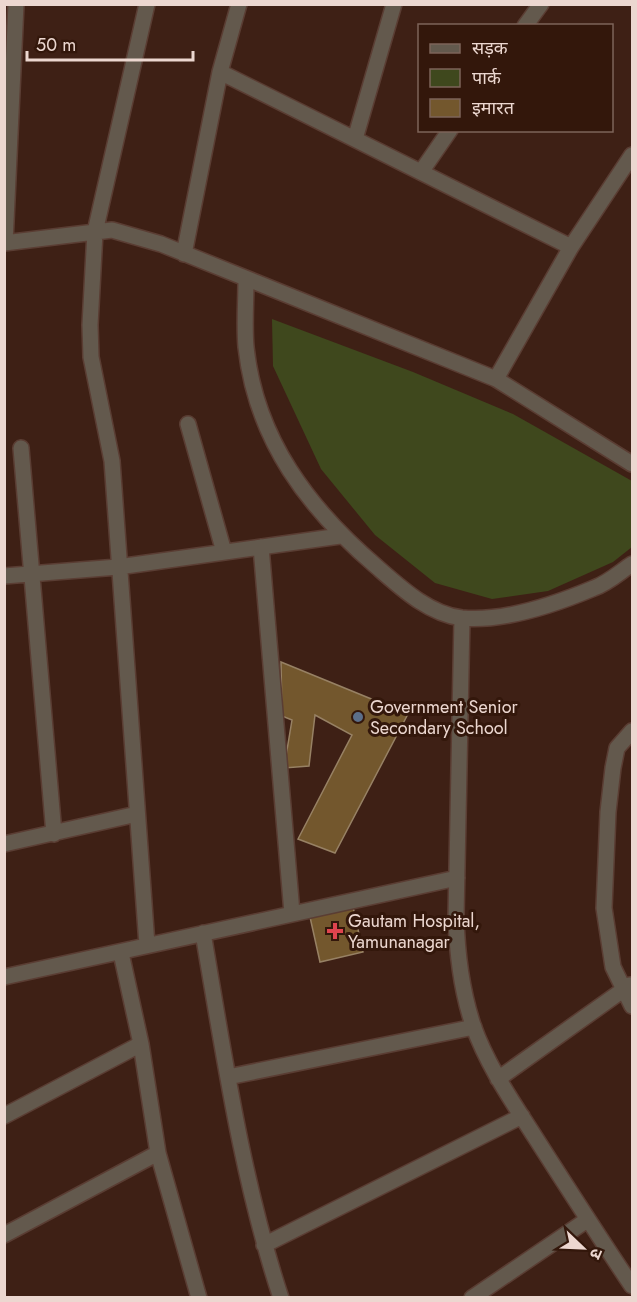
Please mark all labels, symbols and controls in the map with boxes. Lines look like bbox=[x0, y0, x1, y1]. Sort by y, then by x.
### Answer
scale bar bbox=[27, 24, 194, 62]
legend bbox=[418, 24, 613, 132]
text: 50 m bbox=[36, 32, 76, 58]
text: सड़क bbox=[472, 35, 509, 61]
text: पार्क bbox=[472, 65, 502, 91]
text: इमारत bbox=[472, 95, 515, 121]
place label: Government Senior Secondary School bbox=[370, 694, 519, 741]
marker: Government Senior Secondary School bbox=[351, 710, 365, 724]
place label: Gautam Hospital, Yamunanagar bbox=[348, 908, 480, 955]
marker: Gautam Hospital, Yamunanagar bbox=[326, 922, 344, 940]
north arrow bbox=[553, 1218, 613, 1278]
text: उ bbox=[584, 1245, 609, 1263]

